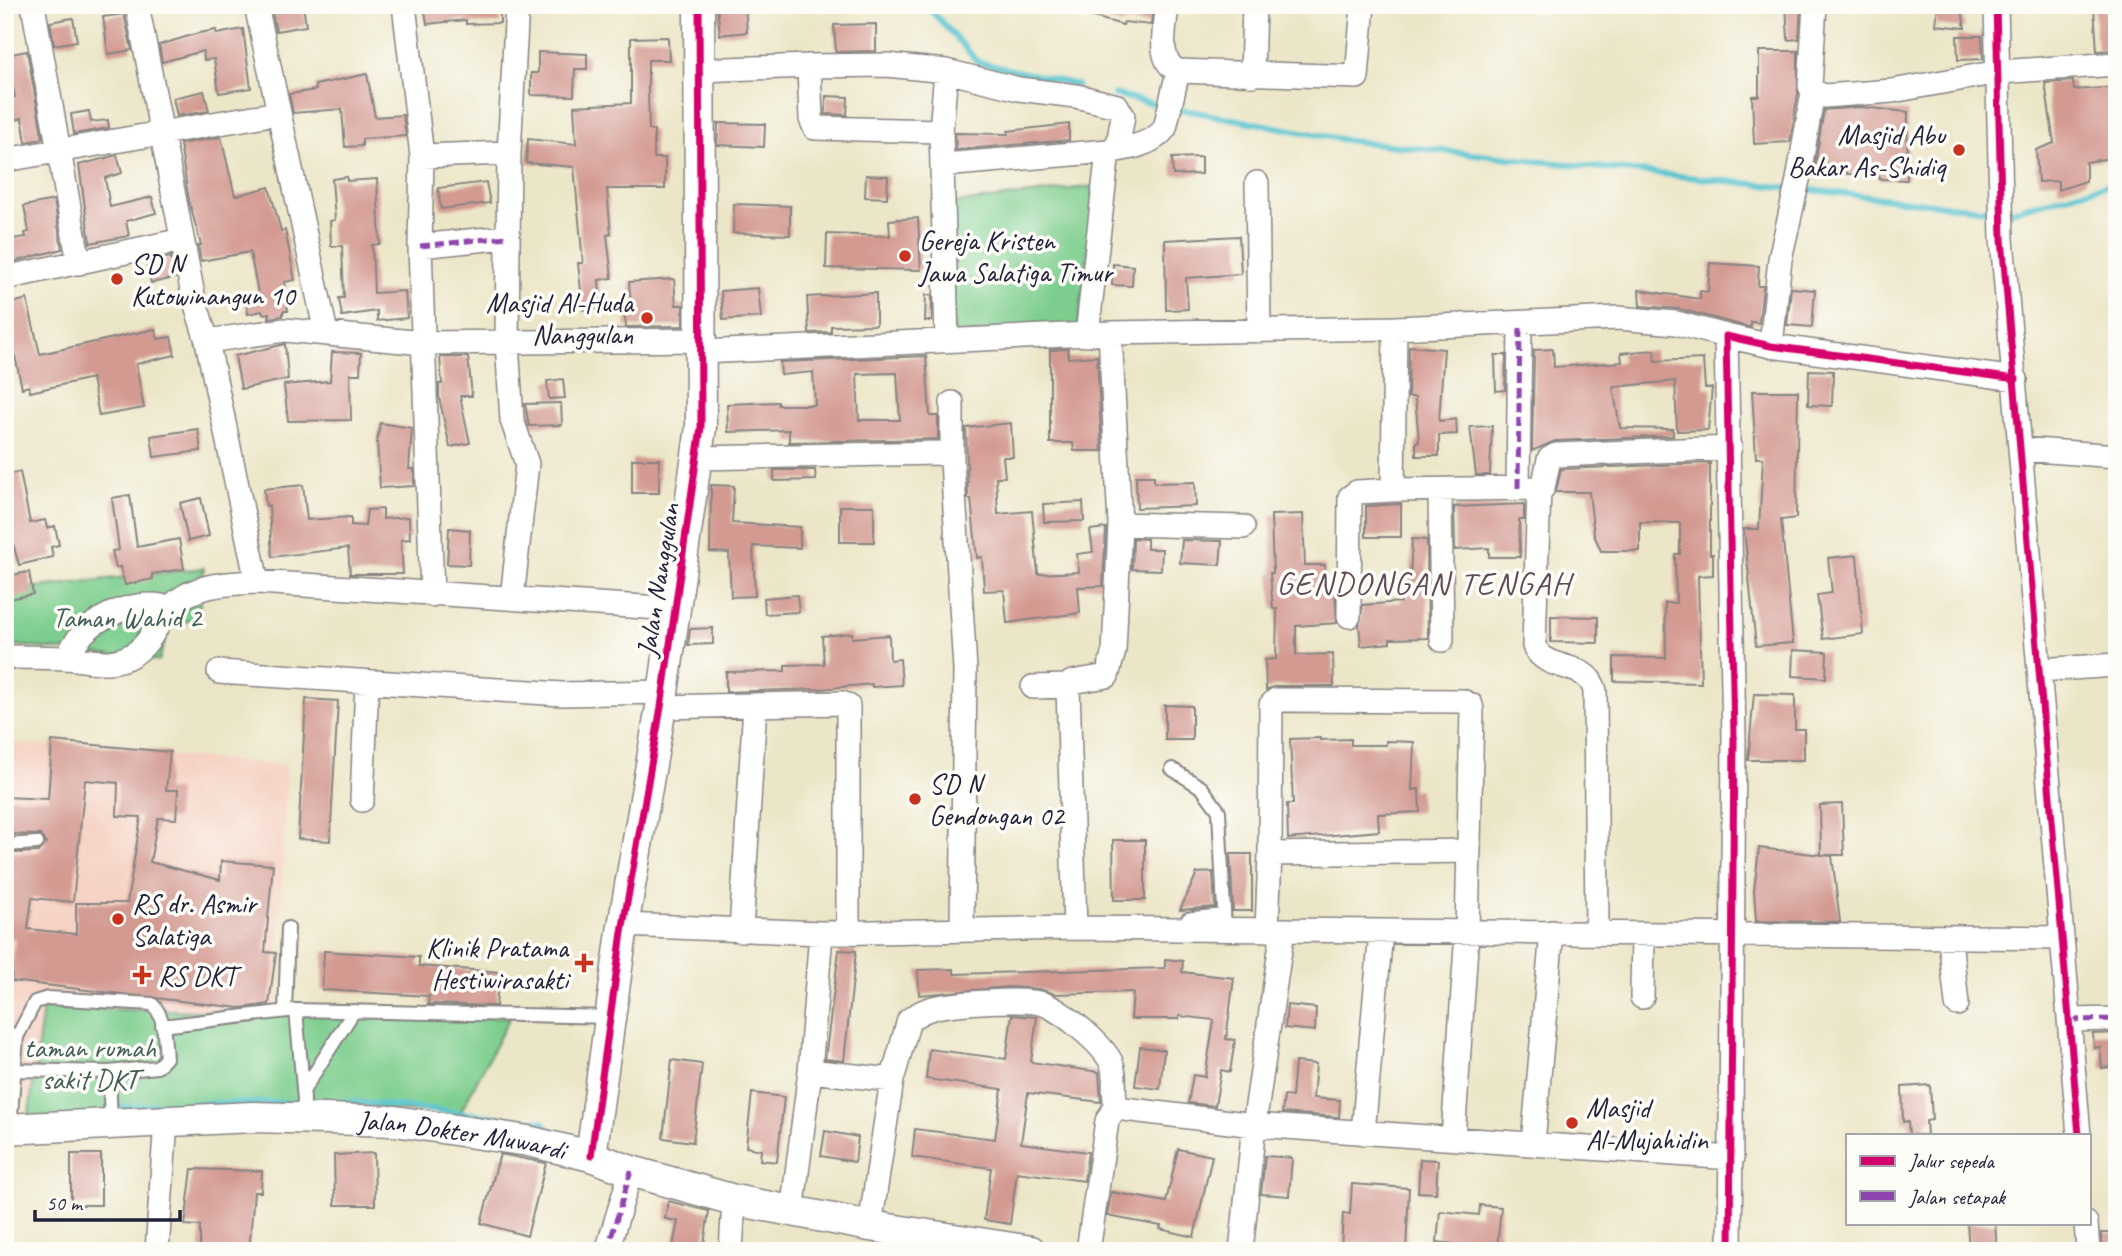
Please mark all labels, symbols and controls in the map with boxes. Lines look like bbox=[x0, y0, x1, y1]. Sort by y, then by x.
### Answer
place label: Masjid Abu Bakar As-Shidiq bbox=[1788, 117, 1947, 184]
marker: Masjid Abu Bakar As-Shidiq bbox=[1951, 142, 1967, 158]
place label: Gereja Kristen Jawa Salatiga Timur bbox=[917, 223, 1114, 290]
place label: SD N Kutowinangun 10 bbox=[131, 246, 297, 313]
marker: Gereja Kristen Jawa Salatiga Timur bbox=[897, 248, 913, 264]
marker: SD N Kutowinangun 10 bbox=[109, 271, 125, 287]
place label: Masjid Al-Huda Nanggulan bbox=[486, 285, 635, 352]
marker: Masjid Al-Huda Nanggulan bbox=[639, 310, 655, 326]
street label: Jalan Nanggulan bbox=[628, 500, 688, 661]
district label: GENDONGAN TENGAH bbox=[1277, 563, 1574, 604]
park label: Taman Wahid 2 bbox=[53, 600, 204, 635]
place label: SD N Gendongan 02 bbox=[929, 766, 1066, 833]
marker: SD N Gendongan 02 bbox=[907, 791, 923, 807]
place label: RS dr. Asmir Salatiga bbox=[132, 886, 258, 953]
marker: RS dr. Asmir Salatiga bbox=[110, 911, 126, 927]
place label: Klinik Pratama Hestiwirasakti bbox=[426, 930, 572, 997]
marker: Klinik Pratama Hestiwirasakti bbox=[574, 953, 594, 973]
place label: RS DKT bbox=[158, 958, 243, 993]
marker: RS DKT bbox=[132, 965, 152, 985]
park label: taman rumah sakit DKT bbox=[24, 1030, 156, 1097]
place label: Masjid Al-Mujahidin bbox=[1586, 1090, 1709, 1157]
street label: Jalan Dokter Muwardi bbox=[355, 1102, 573, 1168]
marker: Masjid Al-Mujahidin bbox=[1564, 1115, 1580, 1131]
legend bbox=[1846, 1134, 2090, 1224]
text: Jalur sepeda bbox=[1908, 1148, 1995, 1174]
scale bar bbox=[35, 1179, 180, 1223]
text: Jalan setapak bbox=[1908, 1184, 2006, 1210]
text: 50 m bbox=[46, 1190, 84, 1216]

